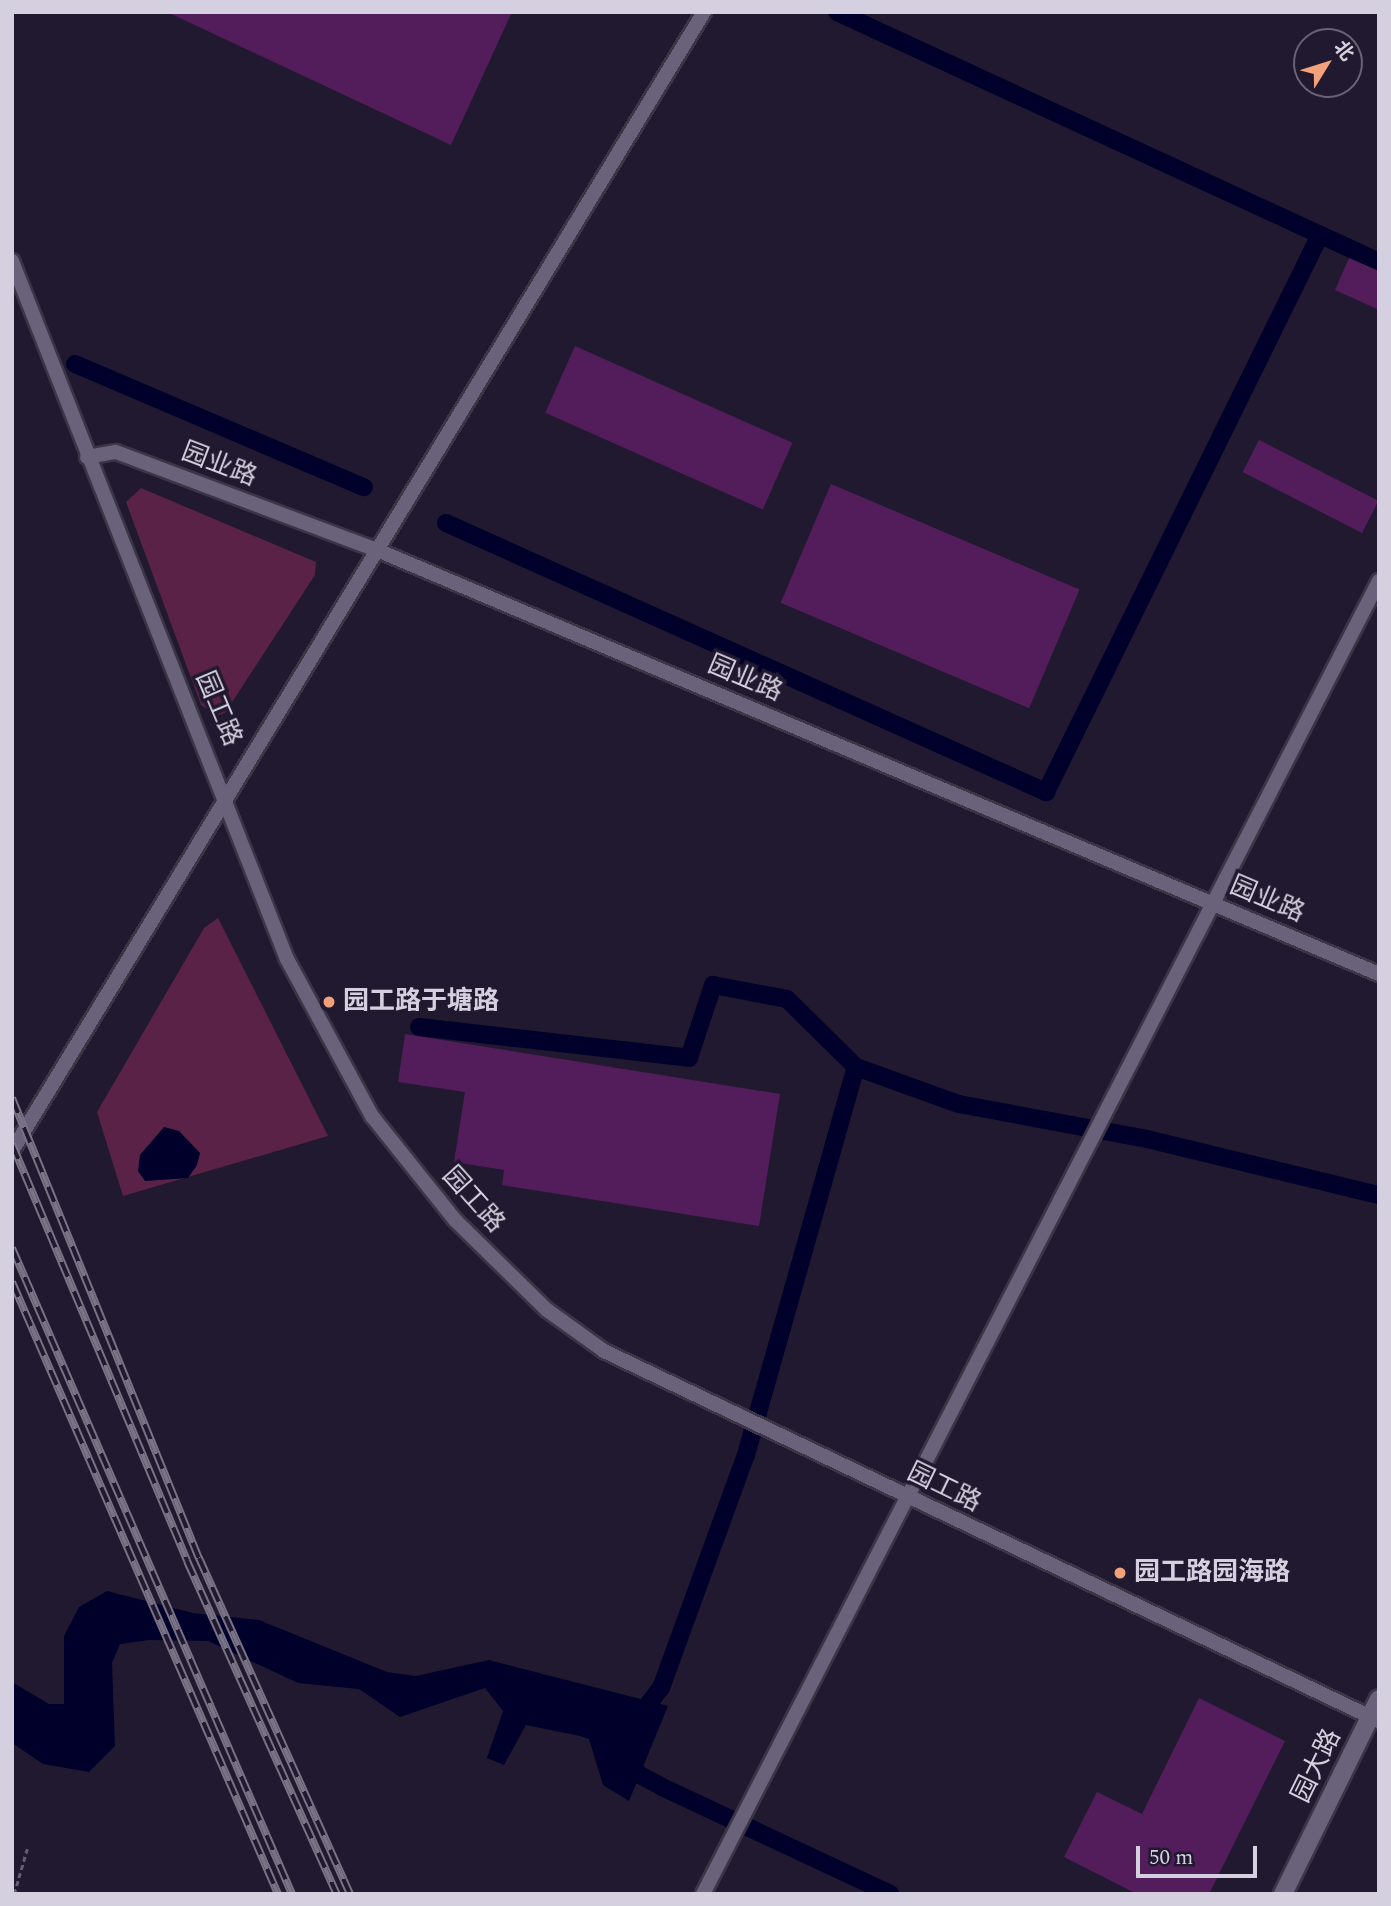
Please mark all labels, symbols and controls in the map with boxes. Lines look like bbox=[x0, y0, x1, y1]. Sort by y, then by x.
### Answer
north arrow bbox=[1293, 28, 1363, 98]
text: 北 bbox=[1326, 35, 1361, 67]
street label: 园业路 bbox=[177, 436, 261, 494]
street label: 园业路 bbox=[703, 649, 787, 709]
street label: 园工路 bbox=[188, 667, 248, 751]
street label: 园业路 bbox=[1225, 870, 1309, 930]
place label: 园工路于塘路 bbox=[343, 986, 499, 1018]
marker: 园工路于塘路 bbox=[321, 994, 337, 1010]
street label: 园工路 bbox=[435, 1161, 511, 1239]
street label: 园工路 bbox=[902, 1457, 986, 1519]
place label: 园工路园海路 bbox=[1134, 1557, 1290, 1589]
marker: 园工路园海路 bbox=[1112, 1565, 1128, 1581]
street label: 园大路 bbox=[1286, 1724, 1348, 1808]
scale bar bbox=[1139, 1832, 1260, 1876]
text: 50 m bbox=[1149, 1842, 1193, 1874]

